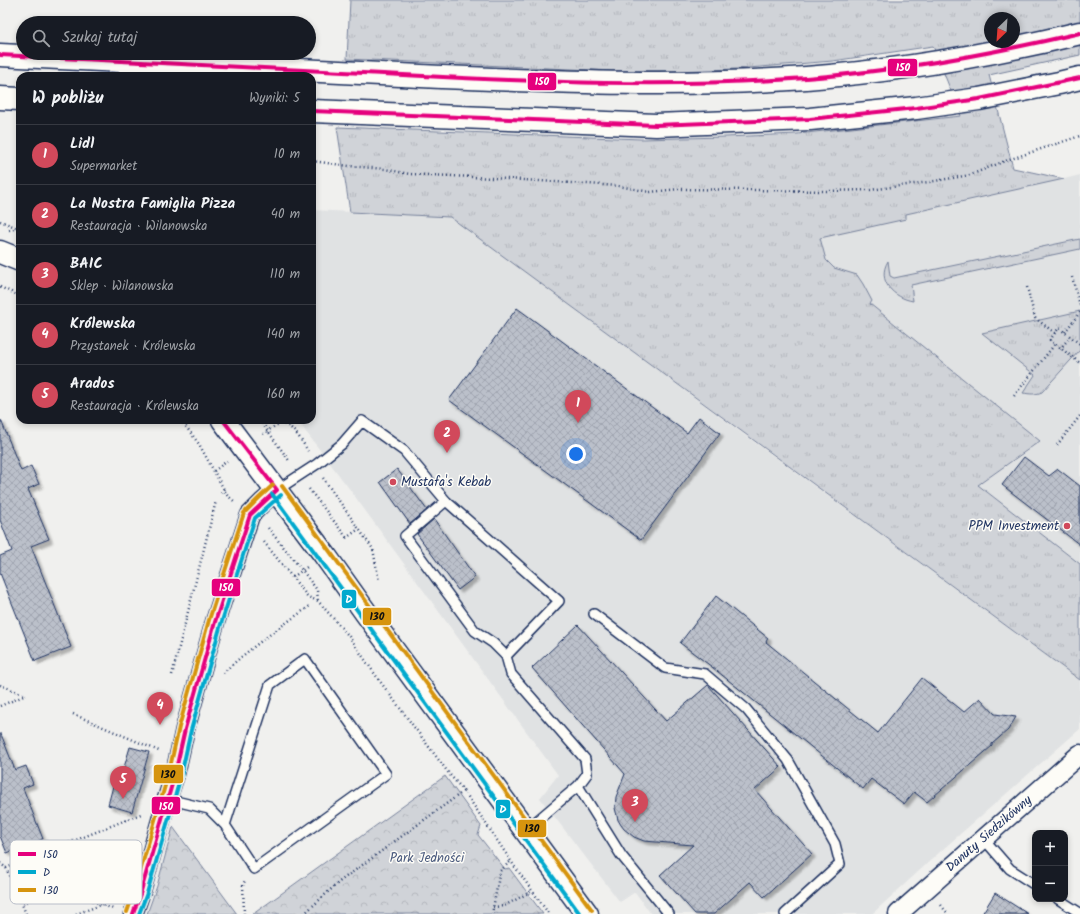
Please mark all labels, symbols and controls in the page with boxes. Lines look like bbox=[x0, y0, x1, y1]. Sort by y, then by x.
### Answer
north arrow bbox=[984, 12, 1020, 48]
search box bbox=[16, 16, 316, 60]
text: Szukaj tutaj bbox=[62, 26, 137, 50]
icon: search bbox=[30, 27, 52, 49]
line badge: 150 bbox=[887, 58, 918, 77]
text: 150 bbox=[896, 59, 911, 77]
line badge: 150 bbox=[527, 72, 557, 91]
text: 150 bbox=[535, 73, 550, 91]
text: W pobliżu bbox=[32, 85, 103, 112]
text: Wyniki: 5 bbox=[249, 88, 300, 109]
text: Lidl bbox=[70, 132, 94, 156]
text: 1 bbox=[43, 144, 47, 165]
text: 10 m bbox=[274, 144, 300, 165]
text: Supermarket bbox=[70, 156, 137, 177]
text: La Nostra Famiglia Pizza bbox=[70, 192, 235, 216]
text: 2 bbox=[41, 204, 49, 225]
text: 40 m bbox=[271, 204, 300, 225]
text: Restauracja · Wilanowska bbox=[70, 216, 207, 237]
text: BAIC bbox=[70, 252, 103, 276]
text: 3 bbox=[41, 264, 49, 285]
text: 110 m bbox=[270, 264, 300, 285]
text: Sklep · Wilanowska bbox=[70, 276, 174, 297]
text: Królewska bbox=[70, 312, 135, 336]
text: 4 bbox=[41, 324, 49, 345]
text: 140 m bbox=[267, 324, 300, 345]
text: Przystanek · Królewska bbox=[70, 336, 196, 357]
text: Arados bbox=[70, 372, 114, 396]
text: 5 bbox=[42, 384, 48, 405]
text: 160 m bbox=[267, 384, 300, 405]
pin: 1 bbox=[565, 390, 591, 423]
text: Restauracja · Królewska bbox=[70, 396, 199, 417]
pin: 2 bbox=[434, 420, 460, 453]
your location bbox=[566, 444, 586, 464]
place label: Mustafa's Kebab bbox=[401, 472, 491, 493]
marker: Mustafa's Kebab bbox=[388, 477, 398, 487]
place label: PPM Investment bbox=[968, 516, 1060, 537]
marker: PPM Investment bbox=[1062, 521, 1072, 531]
line badge: 150 bbox=[211, 578, 241, 597]
text: 150 bbox=[219, 579, 234, 597]
line badge: D bbox=[341, 589, 357, 609]
text: D bbox=[345, 591, 353, 609]
line badge: 130 bbox=[362, 607, 392, 626]
text: 130 bbox=[370, 608, 385, 626]
pin: 4 bbox=[147, 692, 173, 725]
line badge: 130 bbox=[153, 764, 184, 784]
pin: 5 bbox=[110, 766, 136, 799]
text: 130 bbox=[161, 766, 176, 784]
pin: 3 bbox=[622, 789, 648, 822]
street label: Danuty Siedzikówny bbox=[941, 790, 1038, 878]
line badge: 150 bbox=[151, 796, 181, 815]
text: 150 bbox=[159, 798, 174, 816]
line badge: D bbox=[495, 799, 511, 819]
text: D bbox=[499, 801, 507, 819]
line badge: 130 bbox=[517, 819, 547, 838]
text: 130 bbox=[525, 820, 540, 838]
map controls bbox=[1032, 830, 1068, 902]
button: + bbox=[1032, 830, 1068, 866]
legend bbox=[10, 840, 142, 904]
text: 150 bbox=[43, 846, 58, 864]
park label: Park Jedności bbox=[390, 848, 465, 869]
text: D bbox=[43, 864, 50, 882]
button: − bbox=[1032, 866, 1068, 902]
text: 130 bbox=[43, 882, 59, 900]

